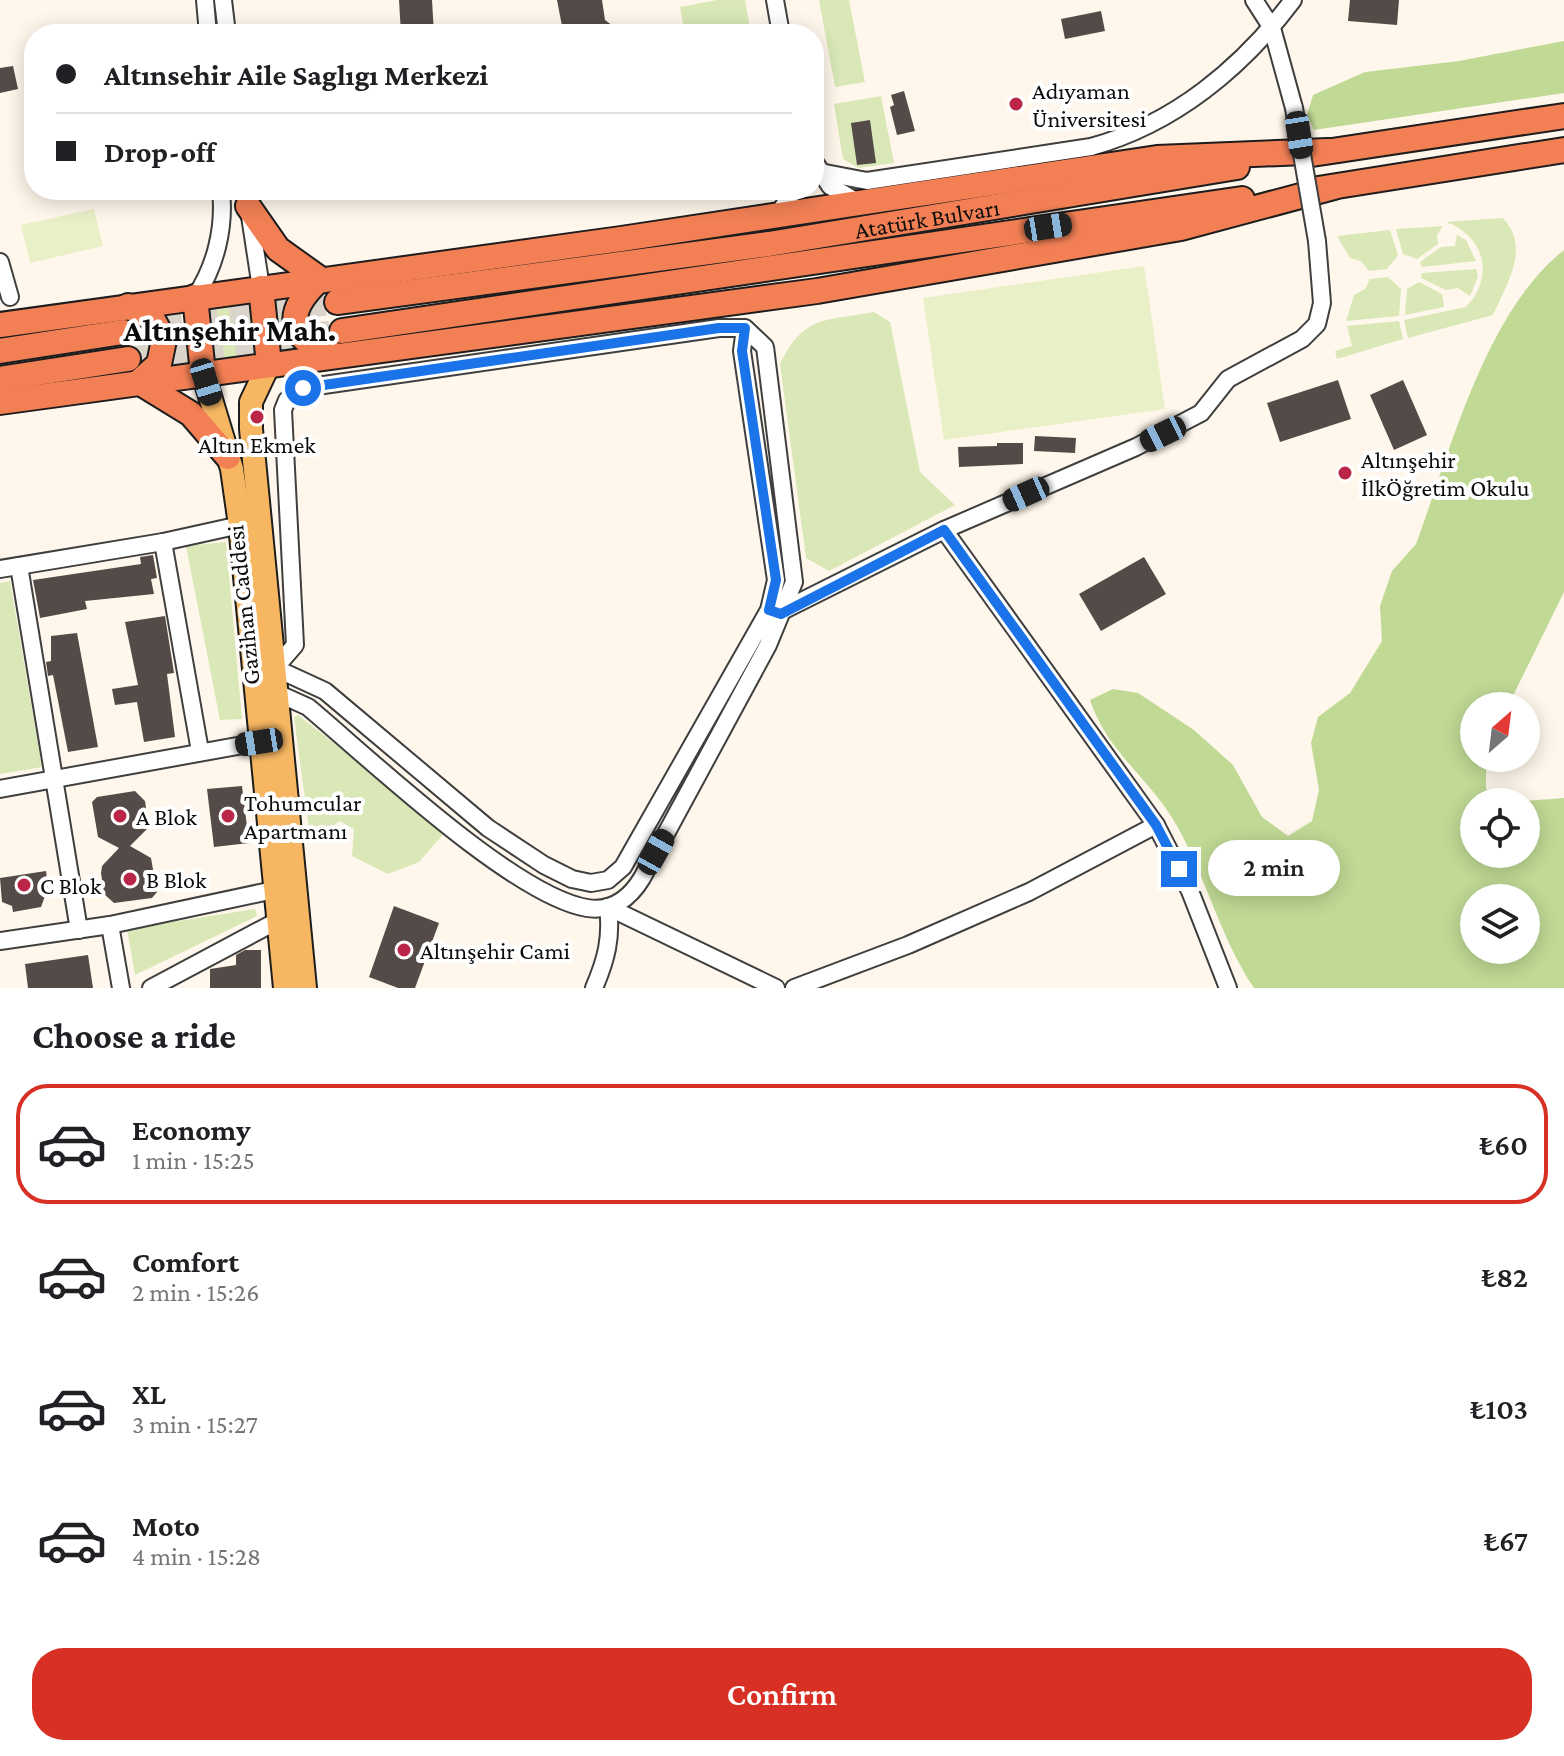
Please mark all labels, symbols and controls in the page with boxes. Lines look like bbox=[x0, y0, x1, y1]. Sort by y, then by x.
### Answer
text: Altınsehir Aile Saglıgı Merkezi bbox=[104, 58, 488, 91]
place label: Adıyaman Üniversitesi bbox=[1032, 77, 1146, 132]
marker: Adıyaman Üniversitesi bbox=[1007, 95, 1025, 113]
car bbox=[1283, 109, 1315, 161]
text: Drop-off bbox=[104, 135, 215, 168]
street label: Atatürk Bulvarı bbox=[853, 193, 1001, 243]
car bbox=[1022, 211, 1074, 243]
district label: Altınşehir Mah. bbox=[123, 312, 336, 348]
car bbox=[188, 356, 224, 408]
route start bbox=[285, 370, 321, 406]
marker: Altın Ekmek bbox=[248, 408, 266, 426]
car bbox=[1136, 413, 1190, 455]
place label: Altın Ekmek bbox=[198, 431, 316, 458]
place label: Altınşehir İlkÖğretim Okulu bbox=[1361, 446, 1530, 501]
marker: Altınşehir İlkÖğretim Okulu bbox=[1336, 464, 1354, 482]
car bbox=[999, 473, 1053, 515]
street label: Gazihan Caddesi bbox=[221, 524, 265, 686]
north arrow bbox=[1460, 692, 1540, 772]
map controls bbox=[1460, 692, 1540, 964]
car bbox=[233, 726, 285, 758]
button: locate bbox=[1460, 788, 1540, 868]
place label: Tohumcular Apartmanı bbox=[244, 789, 362, 844]
place label: A Blok bbox=[136, 803, 197, 830]
marker: A Blok bbox=[111, 807, 129, 825]
marker: Tohumcular Apartmanı bbox=[219, 807, 237, 825]
car bbox=[634, 825, 678, 879]
callout: 2 min bbox=[1207, 841, 1339, 897]
route end bbox=[1161, 851, 1197, 887]
text: 2 min bbox=[1243, 853, 1305, 882]
place label: B Blok bbox=[146, 866, 207, 893]
marker: B Blok bbox=[121, 870, 139, 888]
place label: C Blok bbox=[40, 872, 102, 899]
marker: C Blok bbox=[15, 876, 33, 894]
button: layers bbox=[1460, 884, 1540, 964]
place label: Altınşehir Cami bbox=[420, 937, 570, 964]
marker: Altınşehir Cami bbox=[395, 941, 413, 959]
text: Choose a ride bbox=[32, 1016, 236, 1056]
icon: car bbox=[36, 1108, 108, 1180]
text: Economy bbox=[132, 1113, 251, 1146]
text: ₺60 bbox=[1479, 1128, 1528, 1161]
text: 1 min · 15:25 bbox=[132, 1146, 255, 1175]
icon: car bbox=[36, 1240, 108, 1312]
text: Comfort bbox=[132, 1245, 239, 1278]
text: ₺82 bbox=[1481, 1260, 1528, 1293]
text: 2 min · 15:26 bbox=[132, 1278, 259, 1307]
icon: car bbox=[36, 1372, 108, 1444]
text: XL bbox=[132, 1377, 166, 1410]
text: ₺103 bbox=[1470, 1392, 1528, 1425]
text: 3 min · 15:27 bbox=[132, 1410, 258, 1439]
icon: car bbox=[36, 1504, 108, 1576]
text: Moto bbox=[132, 1509, 200, 1542]
text: ₺67 bbox=[1484, 1524, 1528, 1557]
text: 4 min · 15:28 bbox=[132, 1542, 261, 1571]
button: Confirm bbox=[32, 1648, 1532, 1740]

